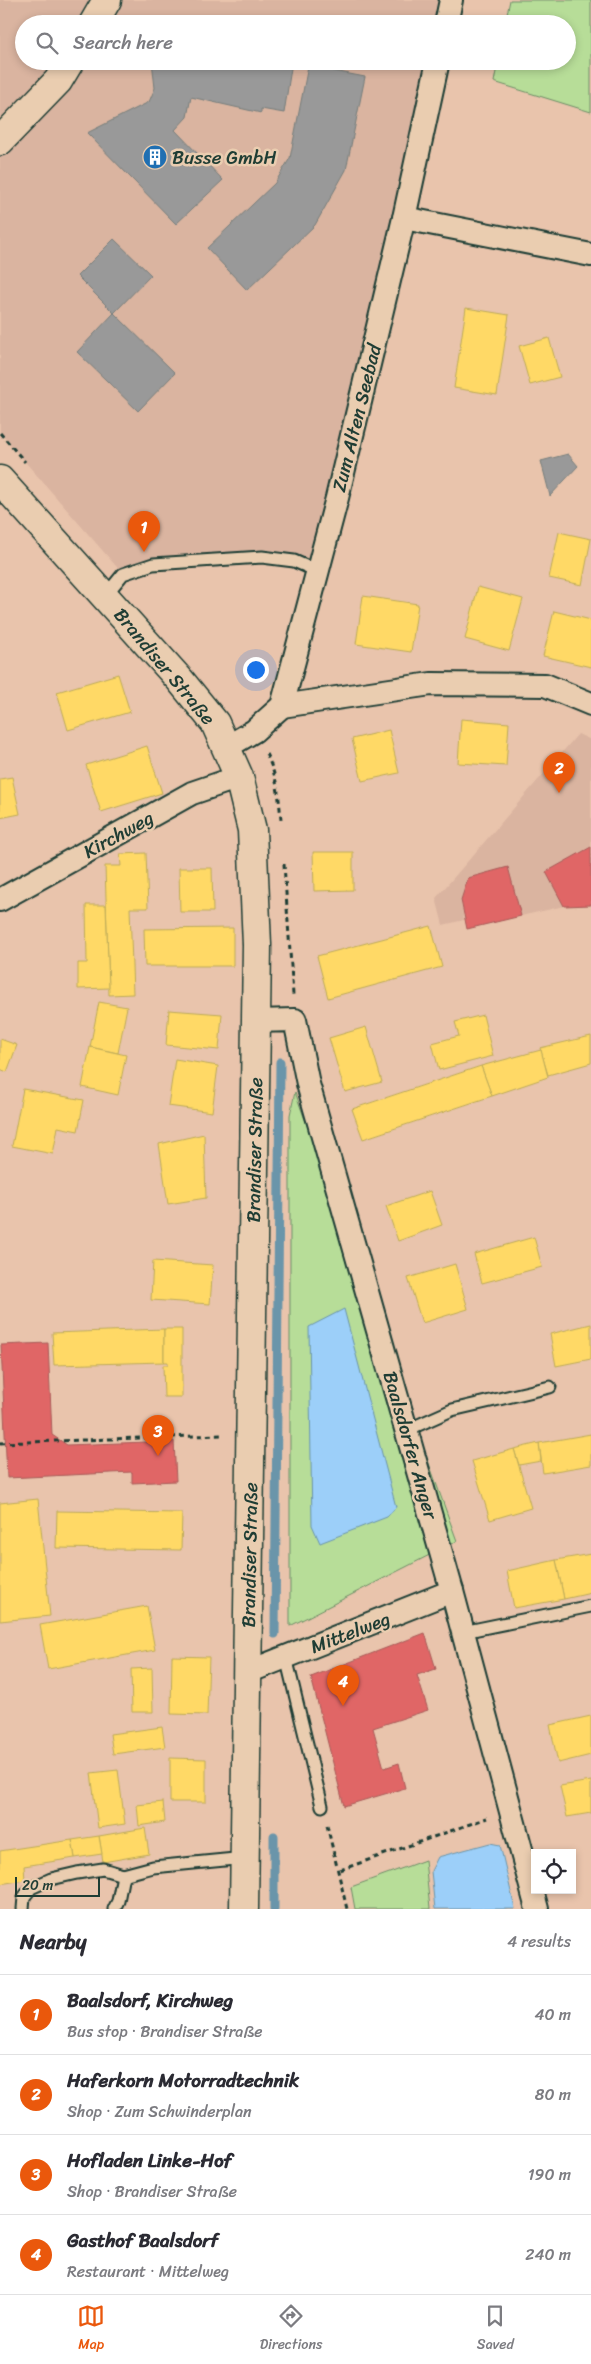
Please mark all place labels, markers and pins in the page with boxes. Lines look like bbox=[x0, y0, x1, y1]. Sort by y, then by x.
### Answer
place label: Busse GmbH bbox=[172, 141, 277, 174]
building icon: Busse GmbH bbox=[142, 144, 168, 170]
pin: 1 bbox=[128, 511, 160, 552]
pin: 2 bbox=[543, 752, 575, 793]
pin: 3 bbox=[142, 1415, 174, 1456]
pin: 4 bbox=[327, 1665, 359, 1706]

